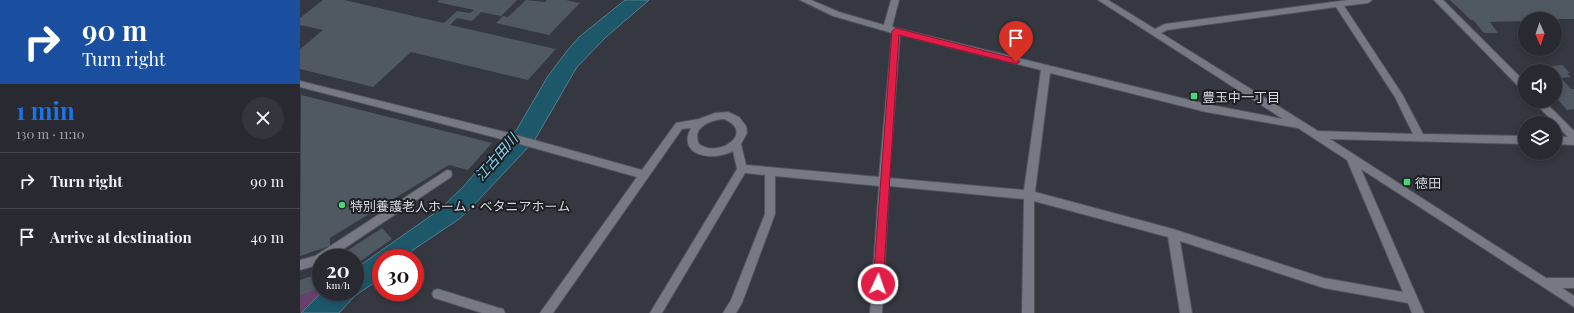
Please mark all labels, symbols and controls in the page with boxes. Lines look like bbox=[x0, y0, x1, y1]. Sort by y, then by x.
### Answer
text: 90 m bbox=[82, 11, 147, 48]
north arrow bbox=[1518, 12, 1562, 56]
map controls bbox=[1518, 12, 1562, 160]
icon: right bbox=[16, 16, 68, 68]
pin bbox=[999, 21, 1033, 62]
icon: arrive bbox=[1005, 27, 1027, 49]
text: Turn right bbox=[82, 47, 165, 71]
button: sound bbox=[1518, 64, 1562, 108]
place label: 豊玉中一丁目 bbox=[1202, 88, 1280, 105]
marker: 豊玉中一丁目 bbox=[1189, 91, 1199, 101]
text: 1 min bbox=[16, 94, 75, 126]
button: close bbox=[242, 97, 284, 139]
button: layers bbox=[1518, 116, 1562, 160]
text: 130 m · 11:10 bbox=[16, 125, 85, 142]
water label: 江古田川 bbox=[470, 128, 523, 184]
icon: right bbox=[16, 170, 38, 192]
text: Turn right bbox=[50, 171, 123, 191]
text: 90 m bbox=[250, 171, 284, 191]
place label: 徳田 bbox=[1415, 174, 1441, 191]
marker: 徳田 bbox=[1402, 177, 1412, 187]
place label: 特別養護老人ホーム・ベタニアホーム bbox=[350, 197, 570, 214]
marker: 特別養護老人ホーム・ベタニアホーム bbox=[337, 200, 347, 210]
icon: arrive bbox=[16, 226, 38, 248]
text: Arrive at destination bbox=[50, 227, 192, 247]
text: 40 m bbox=[251, 227, 284, 247]
speed limit sign: 30 bbox=[372, 249, 424, 301]
text: 20 bbox=[326, 256, 350, 283]
position arrow bbox=[857, 263, 899, 305]
text: km/h bbox=[326, 278, 350, 292]

